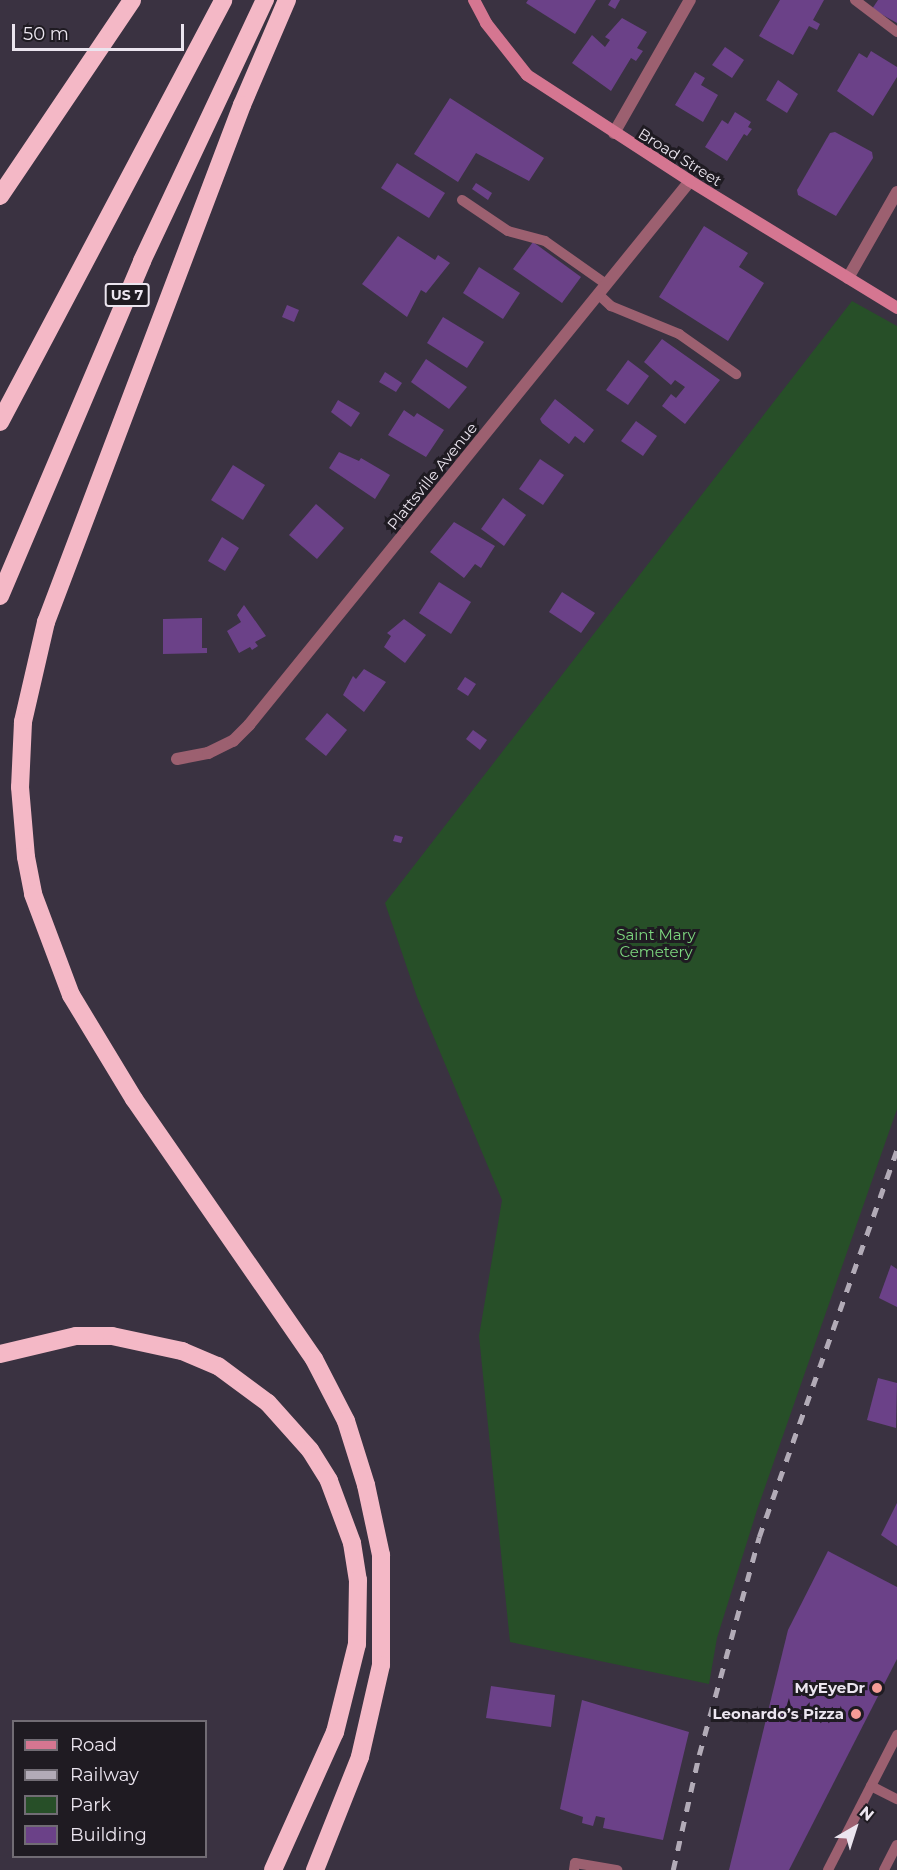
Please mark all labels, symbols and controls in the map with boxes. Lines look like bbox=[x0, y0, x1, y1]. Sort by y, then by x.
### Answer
scale bar bbox=[15, 12, 188, 50]
text: 50 m bbox=[23, 23, 69, 45]
street label: Broad Street bbox=[635, 124, 725, 190]
road number: US 7 bbox=[104, 284, 150, 306]
street label: Plattsville Avenue bbox=[383, 419, 481, 533]
park label: Saint Mary Cemetery bbox=[616, 925, 696, 960]
place label: MyEyeDr bbox=[795, 1679, 865, 1697]
marker: MyEyeDr bbox=[870, 1681, 884, 1695]
place label: Leonardo’s Pizza bbox=[713, 1705, 844, 1723]
marker: Leonardo’s Pizza bbox=[849, 1707, 863, 1721]
legend bbox=[12, 1720, 207, 1858]
text: Road bbox=[70, 1734, 117, 1756]
text: Railway bbox=[70, 1764, 139, 1786]
text: Park bbox=[70, 1794, 111, 1816]
north arrow bbox=[825, 1798, 885, 1858]
text: N bbox=[856, 1802, 878, 1825]
text: Building bbox=[70, 1824, 147, 1846]

